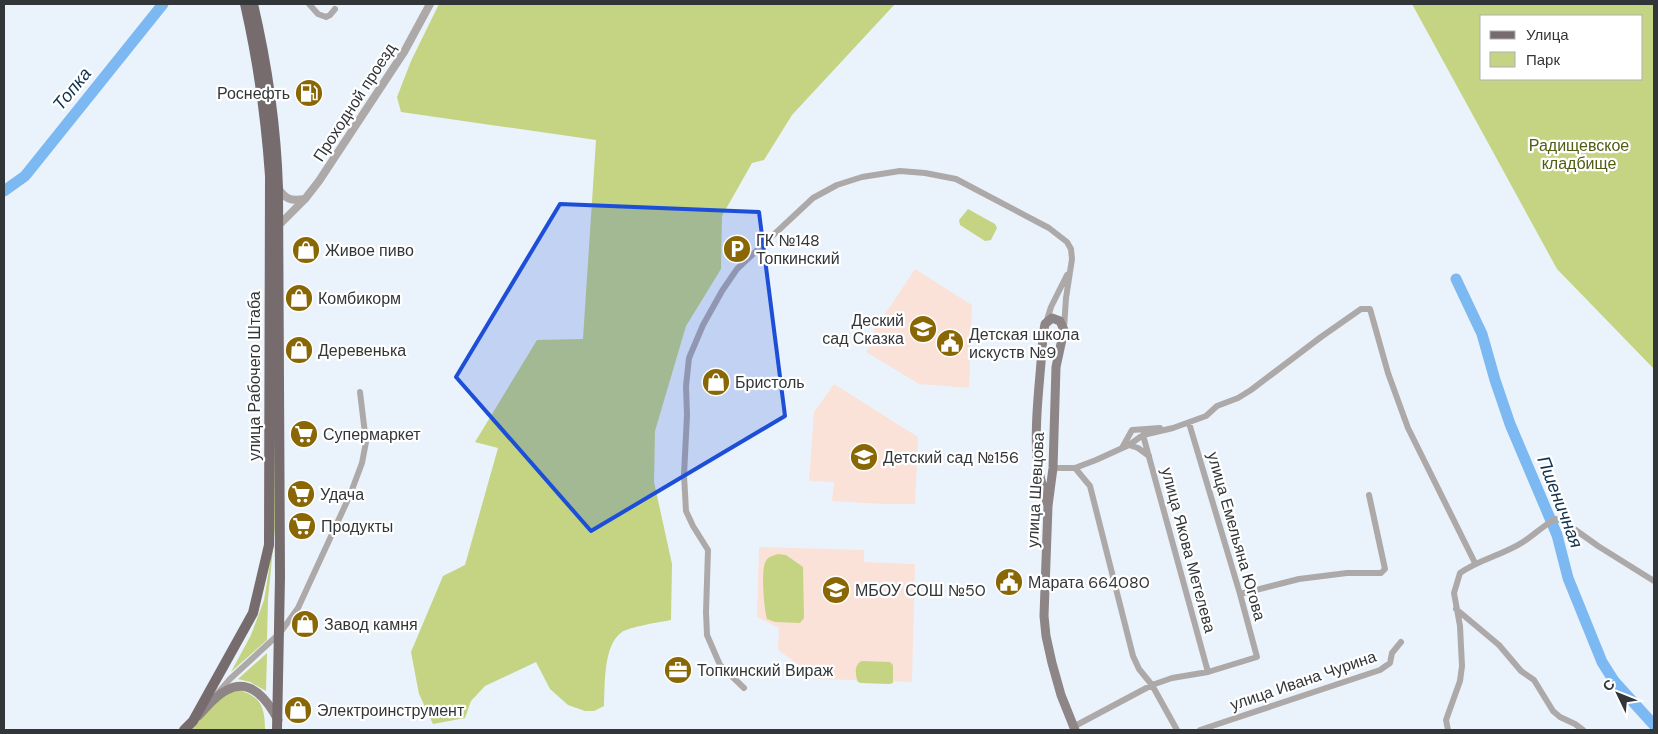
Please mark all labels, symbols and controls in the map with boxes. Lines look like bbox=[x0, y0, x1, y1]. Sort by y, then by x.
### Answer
legend bbox=[1480, 15, 1643, 80]
text: Улица bbox=[1526, 25, 1569, 45]
street label: Проходной проезд bbox=[308, 39, 401, 165]
text: Парк bbox=[1526, 50, 1560, 70]
water label: Топка bbox=[47, 62, 97, 116]
fuel station icon: Роснефть bbox=[294, 78, 324, 108]
place label: Роснефть bbox=[217, 83, 290, 104]
park label: Радищевское кладбище bbox=[1529, 135, 1629, 174]
place label: ГК №148 Топкинский bbox=[756, 230, 840, 269]
parking icon: ГК №148 Топкинский bbox=[722, 234, 752, 264]
shop icon: Живое пиво bbox=[291, 235, 321, 265]
place label: Живое пиво bbox=[325, 240, 414, 261]
shop icon: Комбикорм bbox=[284, 283, 314, 313]
place label: Комбикорм bbox=[318, 288, 401, 309]
street label: улица Рабочего Штаба bbox=[244, 291, 265, 461]
place label: Деский сад Сказка bbox=[822, 310, 904, 349]
school or university icon: Деский сад Сказка bbox=[908, 314, 938, 344]
place label: Детская школа искуств №9 bbox=[969, 324, 1079, 363]
public building icon: Детская школа искуств №9 bbox=[935, 328, 965, 358]
shop icon: Деревенька bbox=[284, 335, 314, 365]
place label: Деревенька bbox=[318, 340, 406, 361]
shop icon: Бристоль bbox=[701, 367, 731, 397]
place label: Бристоль bbox=[735, 372, 805, 393]
supermarket icon: Супермаркет bbox=[289, 419, 319, 449]
place label: Супермаркет bbox=[323, 424, 421, 445]
street label: улица Шевцова bbox=[1022, 432, 1049, 548]
school or university icon: Детский сад №156 bbox=[849, 442, 879, 472]
place label: Детский сад №156 bbox=[883, 447, 1019, 468]
street label: улица Емельяна Югова bbox=[1202, 449, 1271, 623]
water label: Пшеничная bbox=[1531, 453, 1589, 552]
street label: улица Якова Метелева bbox=[1156, 465, 1221, 635]
supermarket icon: Удача bbox=[286, 479, 316, 509]
place label: Удача bbox=[320, 484, 364, 505]
supermarket icon: Продукты bbox=[287, 511, 317, 541]
place label: Продукты bbox=[321, 516, 393, 537]
public building icon: Марата 664080 bbox=[994, 567, 1024, 597]
place label: Марата 664080 bbox=[1028, 572, 1150, 593]
school or university icon: МБОУ СОШ №50 bbox=[821, 575, 851, 605]
place label: МБОУ СОШ №50 bbox=[855, 580, 986, 601]
shop icon: Завод камня bbox=[290, 609, 320, 639]
place label: Завод камня bbox=[324, 614, 418, 635]
street label: улица Ивана Чурина bbox=[1227, 646, 1379, 715]
office icon: Топкинский Вираж bbox=[663, 655, 693, 685]
place label: Топкинский Вираж bbox=[697, 660, 833, 681]
north arrow bbox=[1593, 669, 1643, 719]
text: С bbox=[1598, 675, 1619, 695]
shop icon: Электроинструмент bbox=[283, 695, 313, 725]
place label: Электроинструмент bbox=[317, 700, 465, 721]

